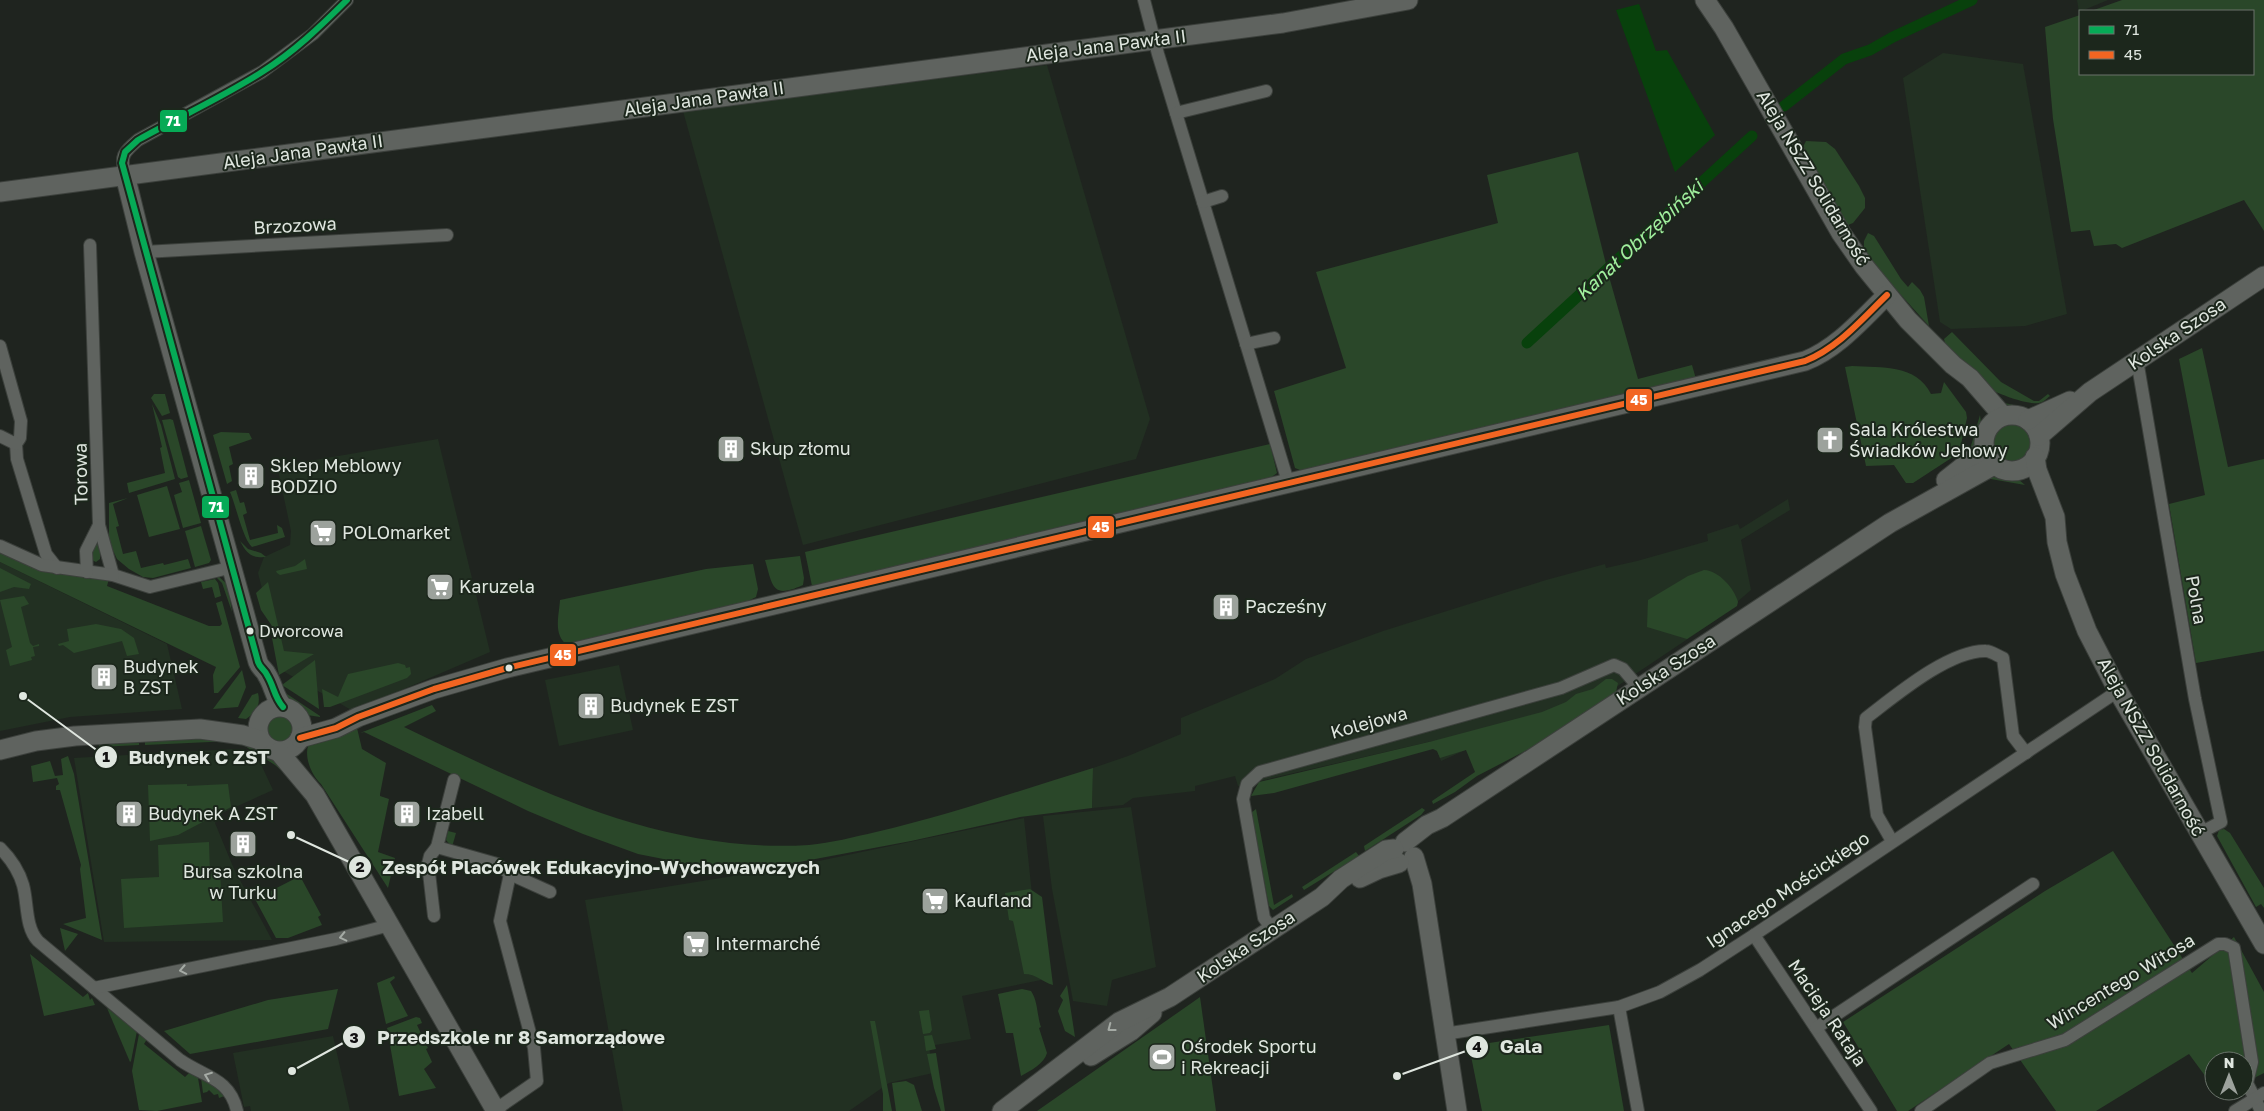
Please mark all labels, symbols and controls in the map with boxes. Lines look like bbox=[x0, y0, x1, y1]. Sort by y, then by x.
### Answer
legend bbox=[2079, 10, 2254, 75]
text: 71 bbox=[2124, 20, 2139, 38]
street label: Aleja Jana Pawła II bbox=[1024, 24, 1187, 66]
text: 45 bbox=[2124, 45, 2142, 63]
street label: Aleja Jana Pawła II bbox=[622, 76, 785, 120]
street label: Aleja NSZZ Solidarność bbox=[1753, 86, 1875, 269]
line badge: 71 bbox=[159, 109, 188, 133]
text: 71 bbox=[166, 112, 180, 129]
street label: Aleja Jana Pawła II bbox=[221, 129, 384, 173]
water label: Kanał Obrzębiński bbox=[1570, 173, 1708, 305]
street label: Brzozowa bbox=[253, 212, 337, 238]
street label: Kolska Szosa bbox=[2123, 292, 2230, 374]
line badge: 45 bbox=[1625, 388, 1653, 412]
text: 45 bbox=[1630, 391, 1648, 408]
place label: Sala Królestwa Świadków Jehowy bbox=[1849, 418, 2008, 461]
church icon: Sala Królestwa Świadków Jehowy bbox=[1815, 425, 1845, 455]
building icon: Skup złomu bbox=[716, 434, 746, 464]
place label: Skup złomu bbox=[750, 437, 851, 459]
street label: Torowa bbox=[68, 443, 92, 505]
place label: Sklep Meblowy BODZIO bbox=[270, 454, 402, 497]
building icon: Sklep Meblowy BODZIO bbox=[236, 461, 266, 491]
line badge: 71 bbox=[201, 495, 230, 519]
text: 71 bbox=[209, 498, 223, 515]
line badge: 45 bbox=[1087, 515, 1115, 539]
supermarket icon: POLOmarket bbox=[308, 518, 338, 548]
text: 45 bbox=[1092, 518, 1110, 535]
place label: POLOmarket bbox=[342, 521, 451, 543]
supermarket icon: Karuzela bbox=[425, 572, 455, 602]
street label: Polna bbox=[2182, 574, 2212, 626]
place label: Karuzela bbox=[459, 575, 535, 597]
building icon: Pacześny bbox=[1211, 592, 1241, 622]
place label: Pacześny bbox=[1245, 595, 1327, 617]
place label: Dworcowa bbox=[259, 620, 344, 641]
marker: Dworcowa bbox=[245, 626, 255, 636]
street label: Kolska Szosa bbox=[1612, 629, 1719, 709]
line badge: 45 bbox=[549, 643, 577, 667]
text: 45 bbox=[554, 646, 572, 663]
street label: Aleja NSZZ Solidarność bbox=[2094, 653, 2210, 840]
place label: Budynek B ZST bbox=[123, 655, 199, 698]
building icon: Budynek B ZST bbox=[89, 662, 119, 692]
unlabelled marker bbox=[504, 663, 514, 673]
building icon: Budynek E ZST bbox=[576, 691, 606, 721]
place label: Budynek E ZST bbox=[610, 694, 739, 716]
street label: Kolejowa bbox=[1328, 701, 1410, 743]
callout: Budynek C ZST bbox=[93, 740, 279, 774]
text: Budynek C ZST bbox=[128, 745, 270, 768]
text: 1 bbox=[102, 747, 110, 765]
building icon: Budynek A ZST bbox=[114, 799, 144, 829]
building icon: Izabell bbox=[392, 799, 422, 829]
place label: Budynek A ZST bbox=[148, 802, 278, 824]
place label: Izabell bbox=[426, 802, 484, 824]
street label: Ignacego Mościckiego bbox=[1702, 826, 1873, 952]
building icon: Bursa szkolna w Turku bbox=[228, 829, 258, 859]
callout: Zespół Placówek Edukacyjno-Wychowawczych bbox=[347, 850, 830, 884]
text: Zespół Placówek Edukacyjno-Wychowawczych bbox=[382, 855, 820, 878]
text: 2 bbox=[355, 857, 365, 875]
place label: Bursa szkolna w Turku bbox=[183, 860, 303, 903]
supermarket icon: Kaufland bbox=[920, 886, 950, 916]
place label: Kaufland bbox=[954, 889, 1032, 911]
street label: Kolska Szosa bbox=[1192, 905, 1299, 987]
street label: Wincentego Witosa bbox=[2043, 928, 2198, 1034]
supermarket icon: Intermarché bbox=[681, 929, 711, 959]
one-way arrow bbox=[338, 931, 347, 942]
place label: Intermarché bbox=[715, 932, 820, 954]
street label: Macieja Rataja bbox=[1784, 955, 1872, 1070]
one-way arrow bbox=[179, 964, 188, 975]
callout: Przedszkole nr 8 Samorządowe bbox=[342, 1020, 675, 1054]
one-way arrow bbox=[1108, 1022, 1117, 1030]
text: Przedszkole nr 8 Samorządowe bbox=[377, 1025, 665, 1048]
text: 3 bbox=[349, 1028, 359, 1046]
callout: Gala bbox=[1465, 1030, 1552, 1064]
text: Gala bbox=[1500, 1034, 1542, 1057]
place label: Ośrodek Sportu i Rekreacji bbox=[1181, 1035, 1317, 1078]
text: 4 bbox=[1472, 1037, 1482, 1055]
sports icon: Ośrodek Sportu i Rekreacji bbox=[1147, 1042, 1177, 1072]
north arrow bbox=[2204, 1051, 2254, 1101]
text: N bbox=[2224, 1054, 2234, 1071]
one-way arrow bbox=[204, 1072, 212, 1082]

